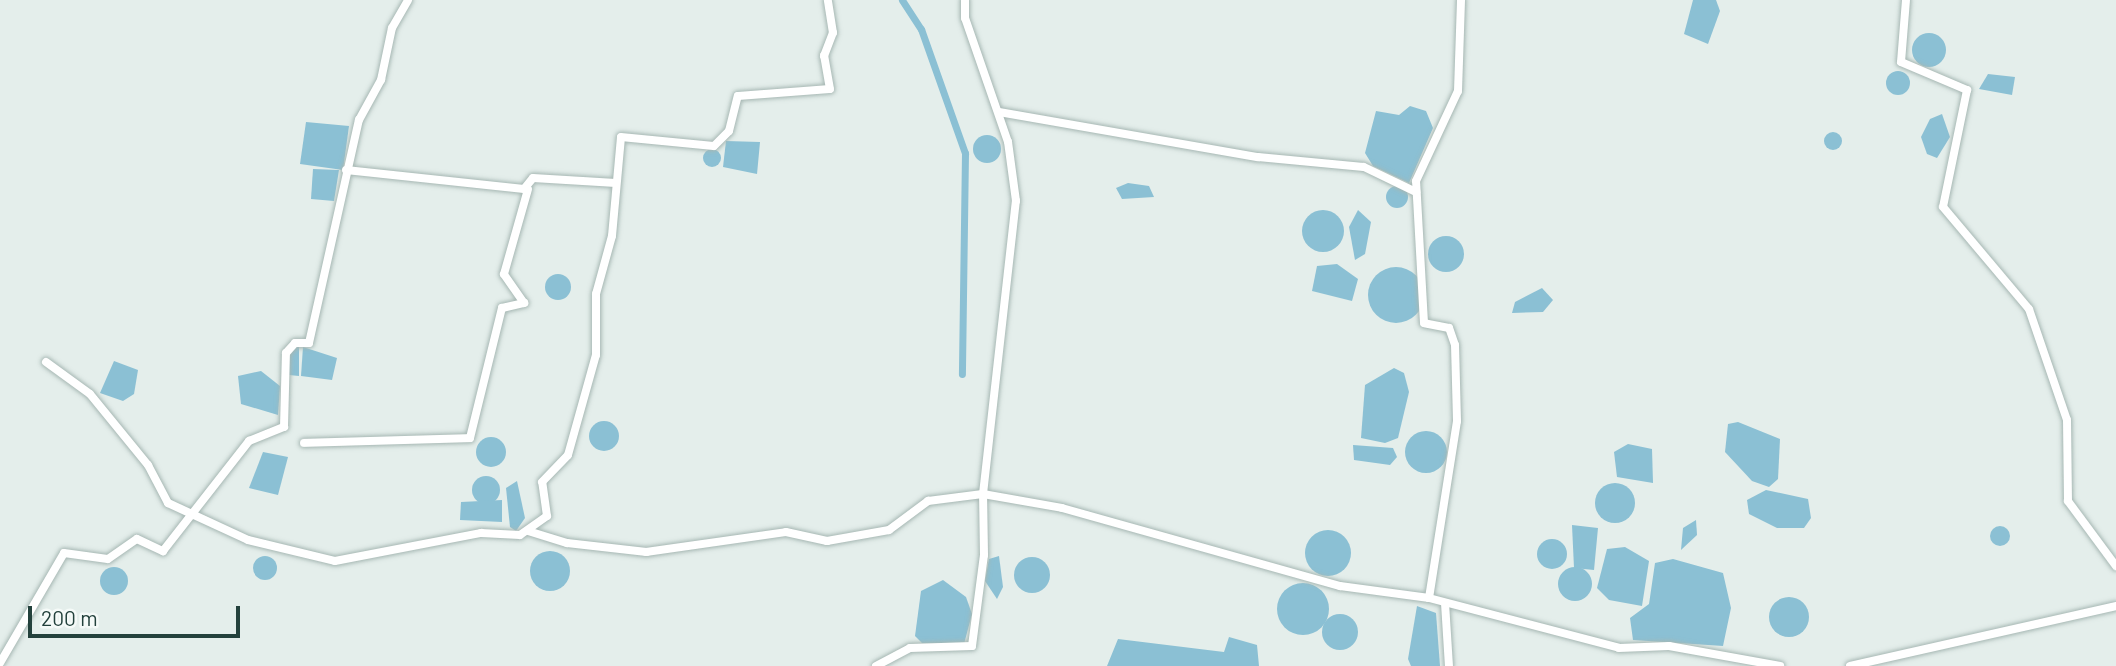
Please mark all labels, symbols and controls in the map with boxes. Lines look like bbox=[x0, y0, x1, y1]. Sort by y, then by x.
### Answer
scale bar bbox=[32, 592, 243, 636]
text: 200 m bbox=[41, 605, 98, 630]

